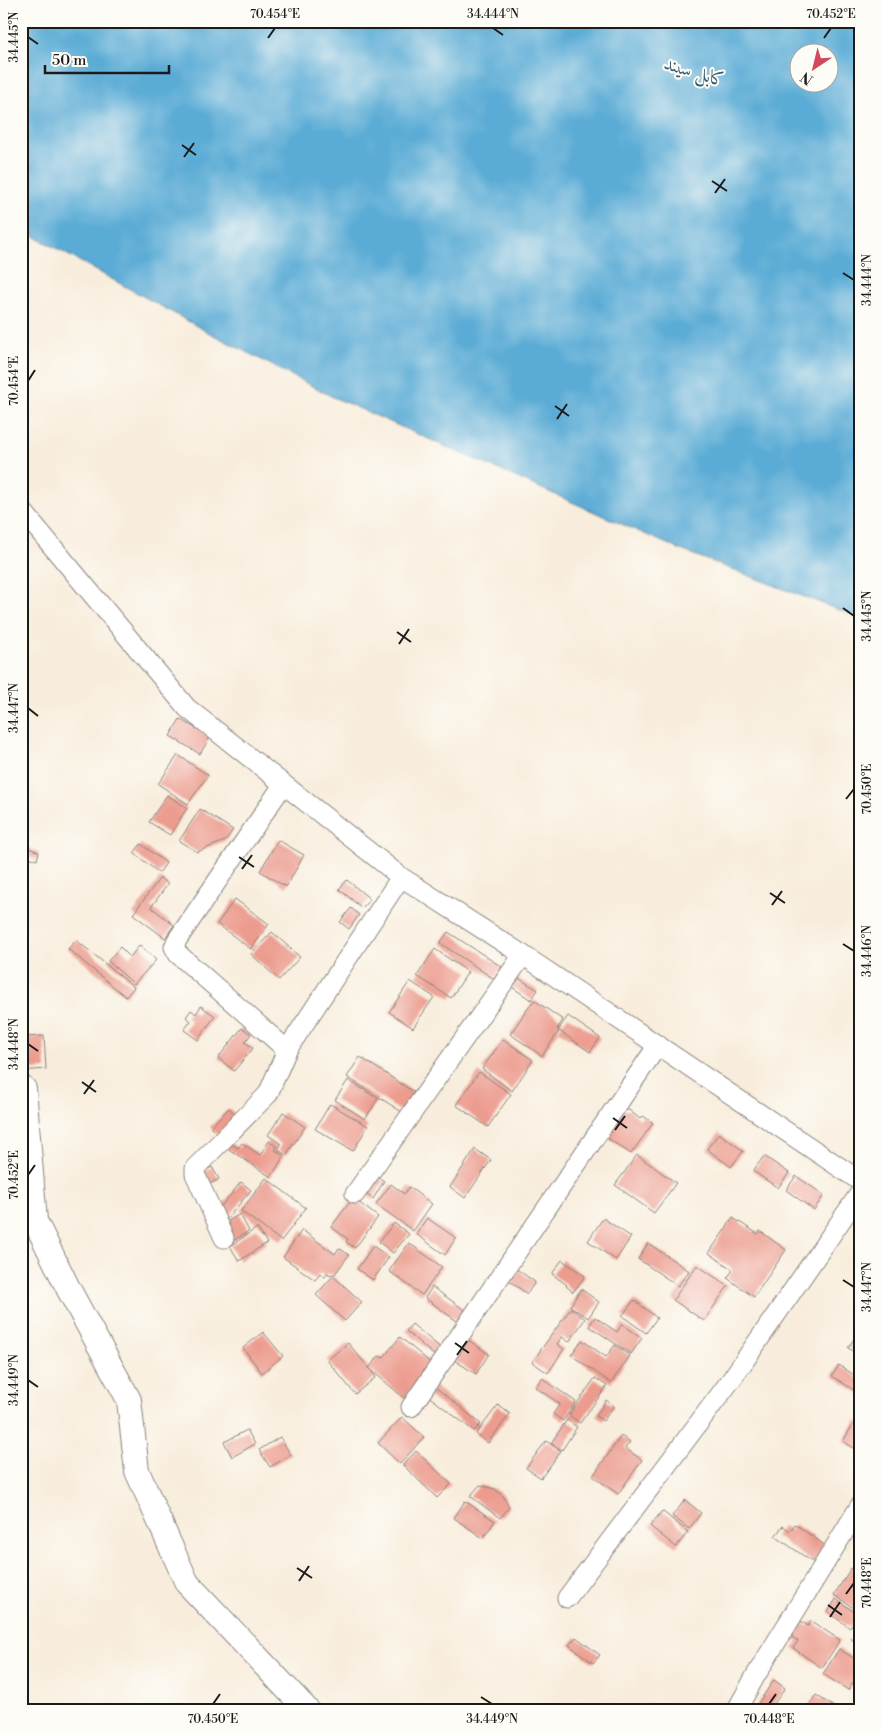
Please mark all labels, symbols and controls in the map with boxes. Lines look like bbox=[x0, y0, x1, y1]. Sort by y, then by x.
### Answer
text: 70.454°E bbox=[250, 7, 300, 22]
text: 34.444°N bbox=[467, 7, 519, 22]
text: 70.452°E bbox=[806, 7, 856, 22]
text: 34.445°N bbox=[7, 11, 22, 63]
scale bar bbox=[45, 42, 169, 74]
north arrow bbox=[788, 42, 838, 92]
text: 50 m bbox=[52, 51, 86, 70]
water label: کابل سيند bbox=[661, 51, 729, 94]
text: N bbox=[797, 67, 817, 88]
text: 34.444°N bbox=[860, 254, 875, 306]
text: 70.454°E bbox=[7, 356, 22, 406]
text: 34.445°N bbox=[860, 590, 875, 642]
text: 34.447°N bbox=[7, 683, 22, 733]
text: 70.450°E bbox=[860, 764, 875, 814]
text: 34.446°N bbox=[860, 925, 875, 977]
text: 34.448°N bbox=[7, 1018, 22, 1070]
text: 70.452°E bbox=[7, 1150, 22, 1200]
text: 34.447°N bbox=[860, 1262, 875, 1312]
text: 34.449°N bbox=[7, 1354, 22, 1406]
text: 70.448°E bbox=[860, 1558, 875, 1608]
text: 70.450°E bbox=[188, 1712, 238, 1727]
text: 34.449°N bbox=[466, 1712, 518, 1727]
text: 70.448°E bbox=[744, 1712, 794, 1727]

